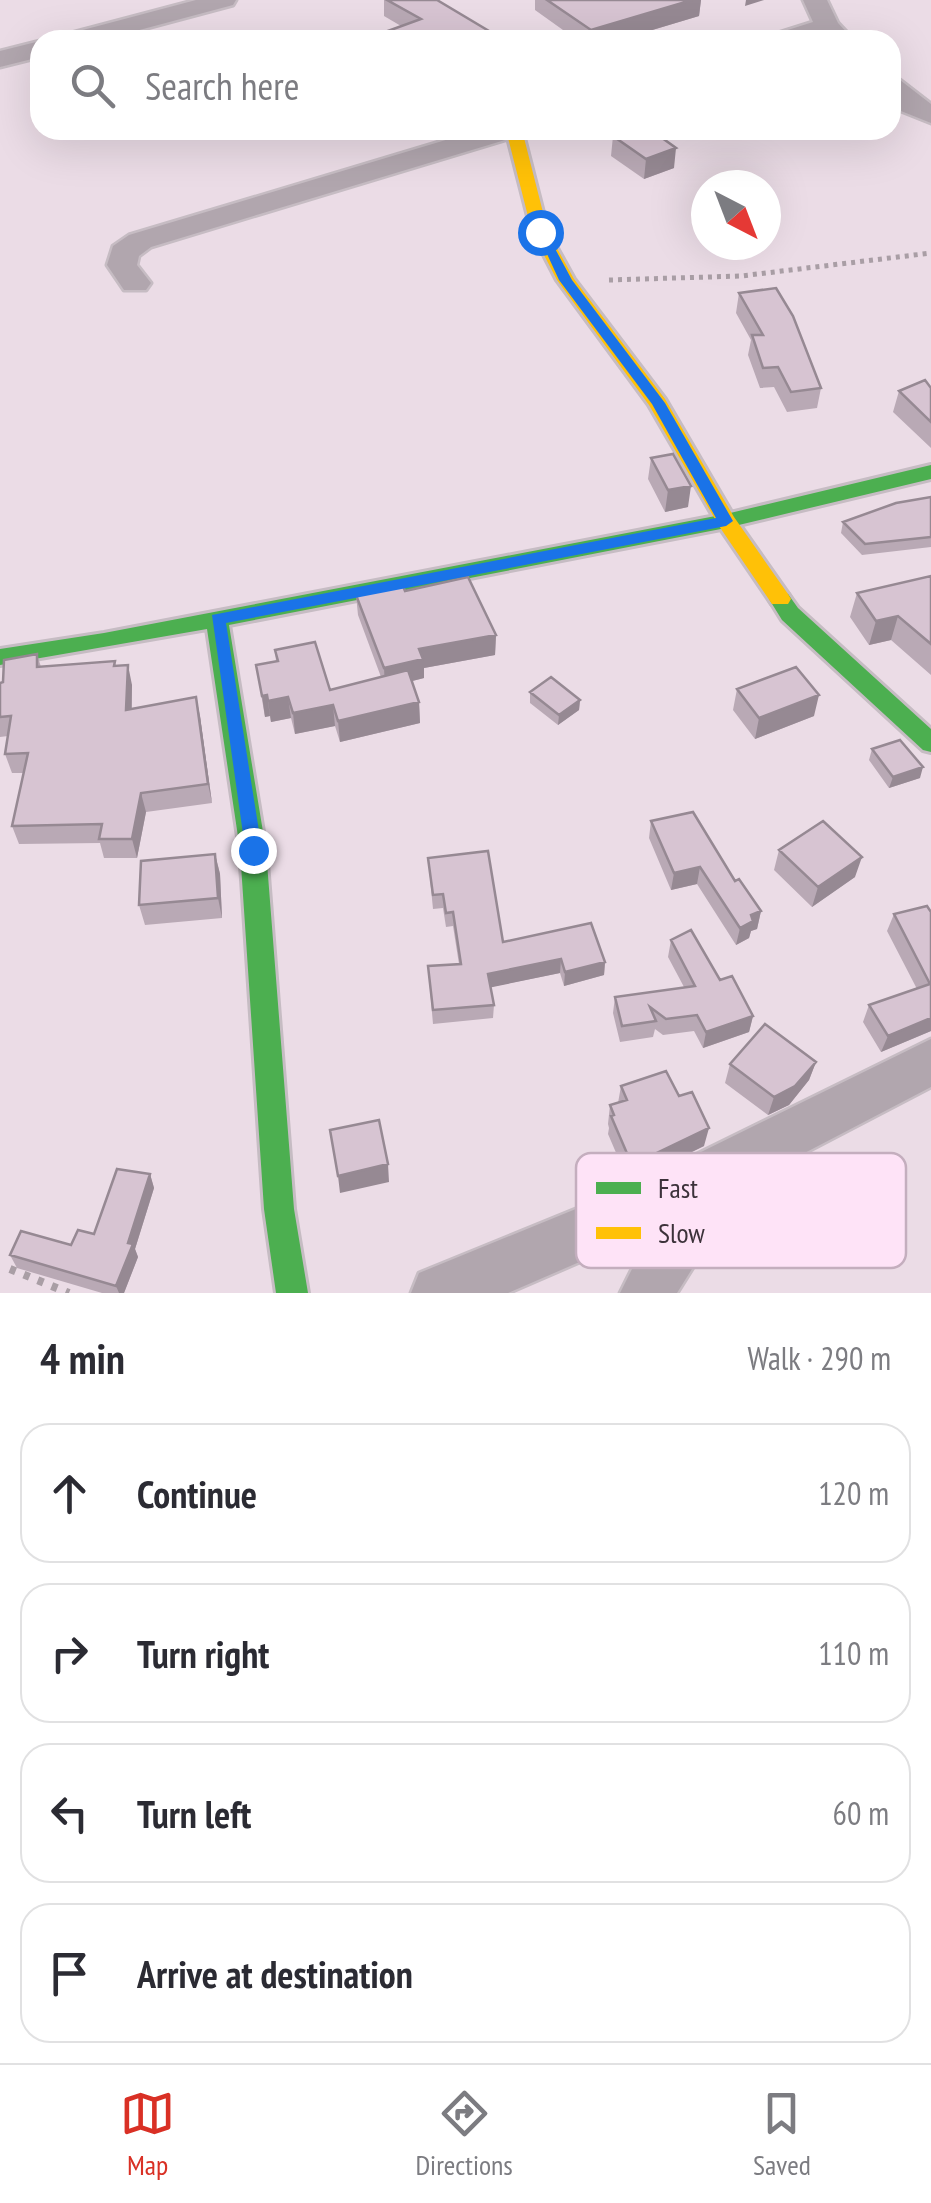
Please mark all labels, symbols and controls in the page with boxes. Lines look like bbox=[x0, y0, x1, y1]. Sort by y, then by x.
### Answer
search box bbox=[30, 30, 901, 140]
icon: search bbox=[65, 58, 120, 113]
text: Search here bbox=[145, 61, 299, 110]
north arrow bbox=[691, 170, 781, 260]
route start bbox=[518, 210, 564, 256]
route end bbox=[231, 828, 277, 874]
legend bbox=[576, 1153, 906, 1268]
text: Fast bbox=[658, 1169, 698, 1206]
text: Slow bbox=[658, 1214, 705, 1251]
text: 4 min bbox=[40, 1331, 125, 1386]
text: Walk · 290 m bbox=[747, 1337, 891, 1379]
icon: ahead bbox=[42, 1466, 97, 1521]
text: Continue bbox=[137, 1469, 257, 1518]
text: 120 m bbox=[818, 1472, 889, 1514]
icon: right bbox=[42, 1626, 97, 1681]
text: Turn right bbox=[137, 1629, 269, 1678]
text: 110 m bbox=[818, 1632, 889, 1674]
icon: left bbox=[42, 1786, 97, 1841]
text: Turn left bbox=[137, 1789, 251, 1838]
text: 60 m bbox=[833, 1792, 889, 1834]
icon: arrive bbox=[42, 1946, 97, 2001]
text: Arrive at destination bbox=[137, 1949, 413, 1998]
tab: Map bbox=[120, 2086, 175, 2183]
tab: Directions bbox=[415, 2086, 513, 2183]
tab: Saved bbox=[753, 2086, 811, 2183]

